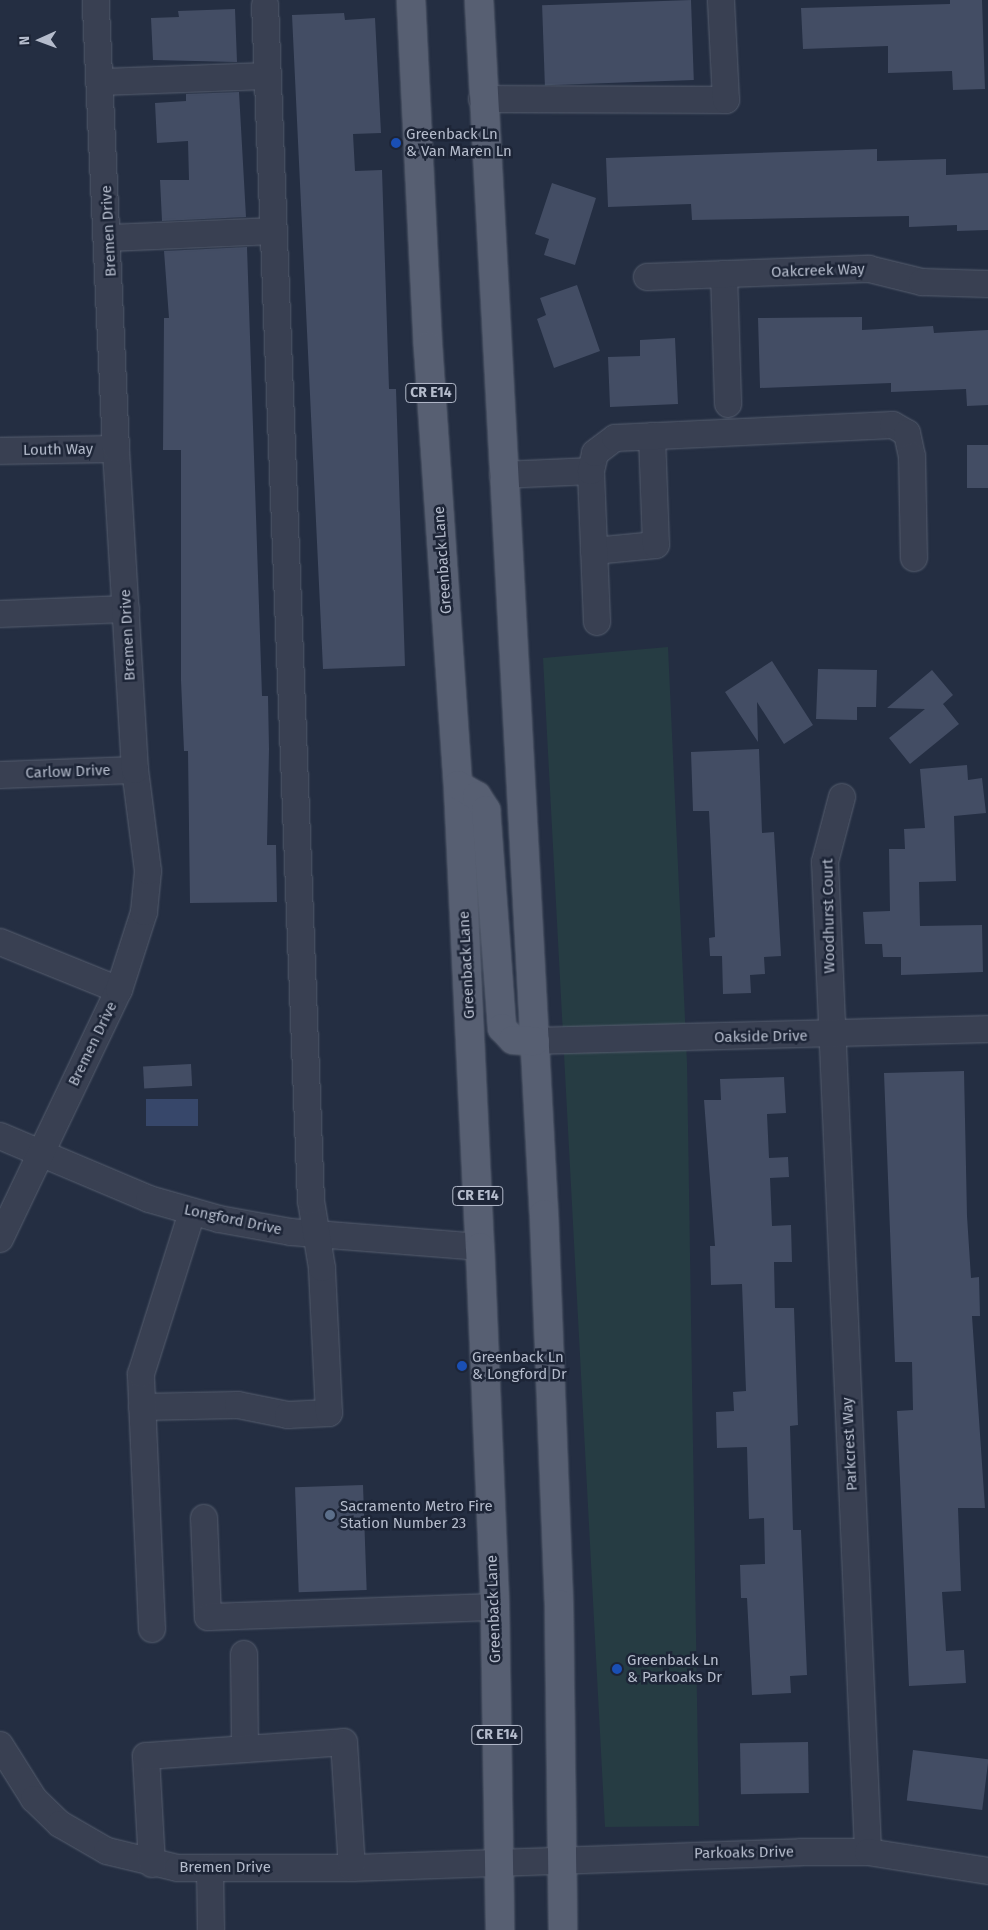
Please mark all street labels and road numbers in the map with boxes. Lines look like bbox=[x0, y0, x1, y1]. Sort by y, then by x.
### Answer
street label: Bremen Drive bbox=[98, 185, 120, 277]
street label: Oakcreek Way bbox=[771, 260, 865, 282]
road number: CR E14 bbox=[405, 382, 457, 404]
street label: Louth Way bbox=[23, 440, 93, 460]
street label: Greenback Lane bbox=[430, 505, 456, 615]
street label: Bremen Drive bbox=[117, 589, 139, 681]
street label: Carlow Drive bbox=[25, 762, 111, 782]
street label: Woodhurst Court bbox=[819, 858, 839, 974]
street label: Greenback Lane bbox=[455, 911, 479, 1019]
street label: Bremen Drive bbox=[65, 999, 121, 1089]
street label: Oakside Drive bbox=[714, 1027, 808, 1047]
road number: CR E14 bbox=[452, 1184, 504, 1208]
street label: Longford Drive bbox=[182, 1201, 284, 1239]
street label: Parkcrest Way bbox=[839, 1397, 861, 1491]
street label: Greenback Lane bbox=[483, 1555, 505, 1663]
road number: CR E14 bbox=[471, 1724, 523, 1746]
street label: Parkoaks Drive bbox=[694, 1843, 794, 1863]
street label: Bremen Drive bbox=[179, 1859, 271, 1877]

